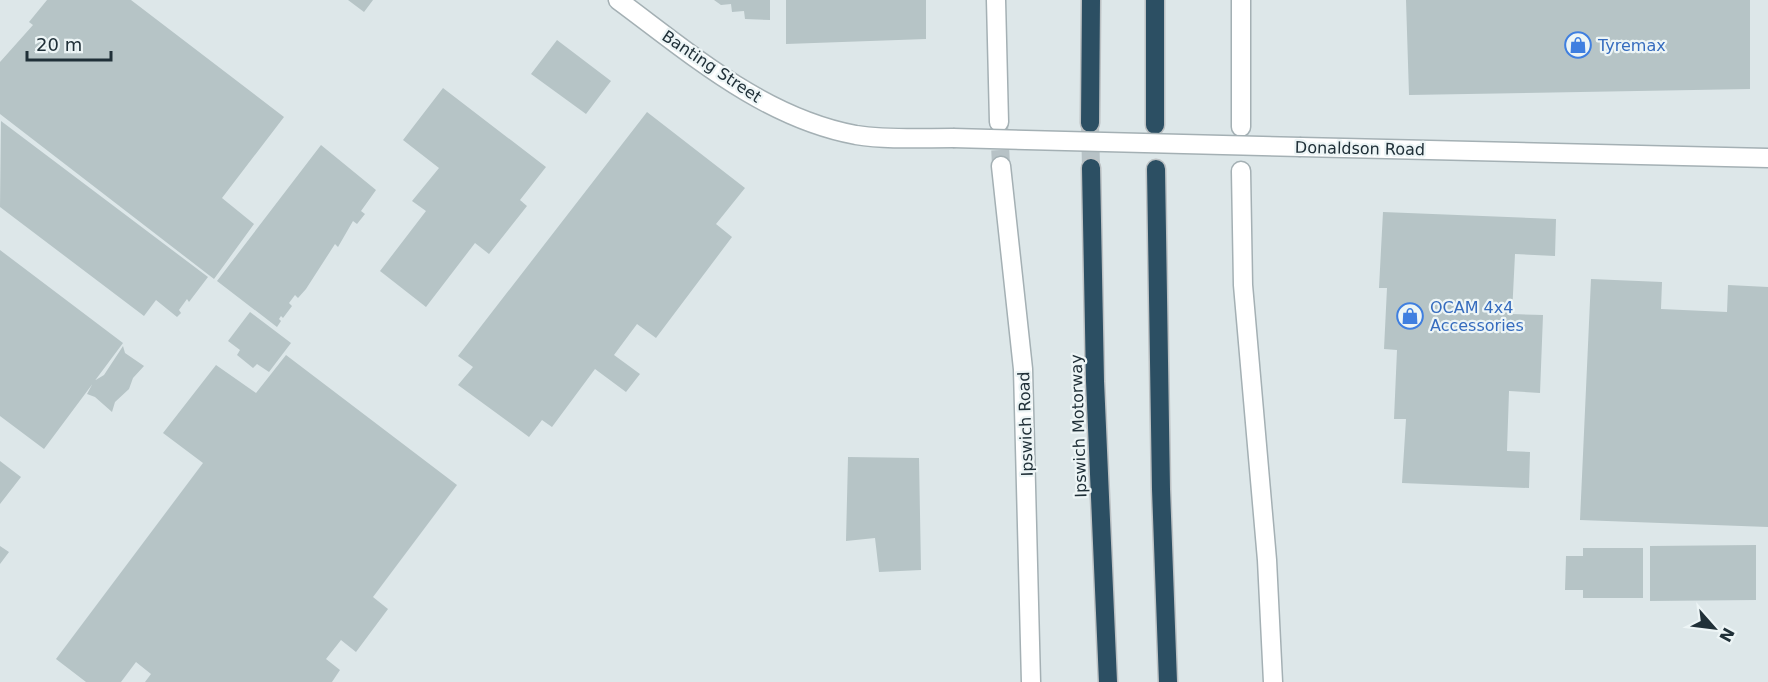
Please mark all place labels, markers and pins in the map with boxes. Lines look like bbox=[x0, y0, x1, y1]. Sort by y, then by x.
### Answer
shop icon: Tyremax bbox=[1563, 30, 1593, 60]
place label: Tyremax bbox=[1597, 36, 1666, 55]
place label: OCAM 4x4 Accessories bbox=[1430, 298, 1524, 335]
shop icon: OCAM 4x4 Accessories bbox=[1395, 301, 1425, 331]

